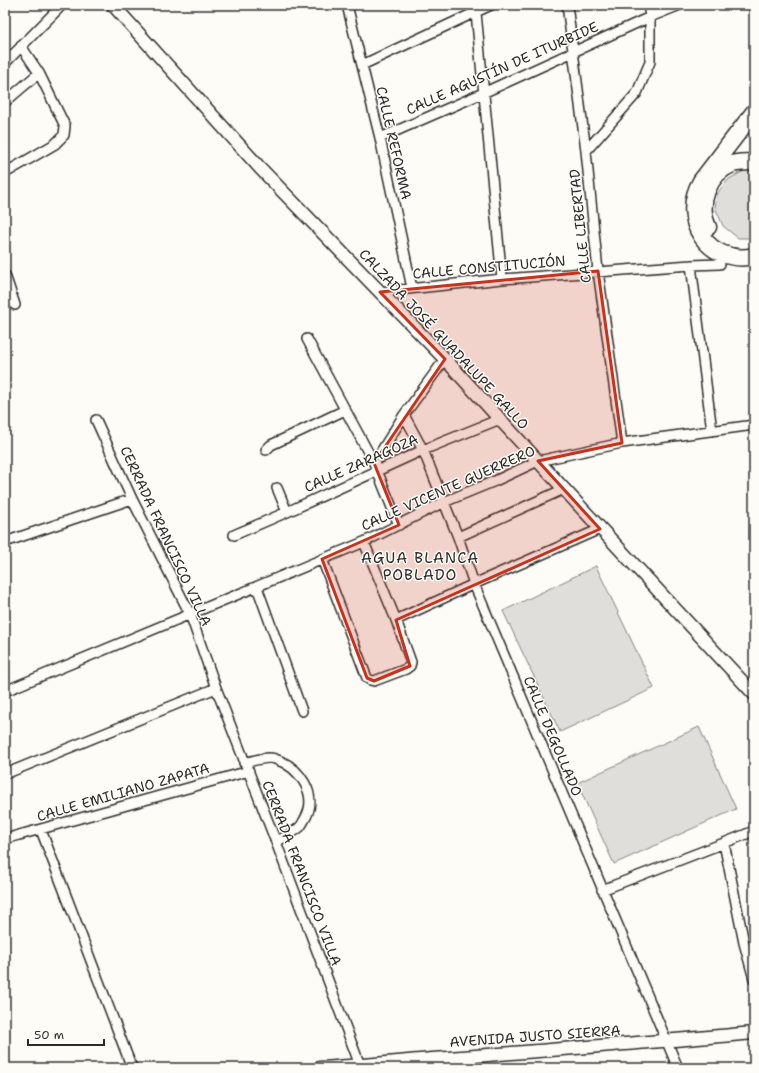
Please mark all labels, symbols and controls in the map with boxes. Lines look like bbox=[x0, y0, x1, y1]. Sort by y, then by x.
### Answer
street label: CALLE AGUSTÍN DE ITURBIDE bbox=[403, 17, 601, 119]
street label: CALLE REFORMA bbox=[372, 85, 416, 201]
street label: CALLE LIBERTAD bbox=[565, 168, 595, 284]
street label: CALZADA JOSÉ GUADALUPE GALLO bbox=[355, 245, 533, 433]
street label: CALLE CONSTITUCIÓN bbox=[412, 251, 566, 283]
street label: CALLE ZARAGOZA bbox=[301, 430, 421, 496]
street label: CALLE VICENTE GUERRERO bbox=[358, 441, 538, 535]
street label: CERRADA FRANCISCO VILLA bbox=[116, 443, 216, 629]
district label: AGUA BLANCA POBLADO bbox=[361, 548, 479, 585]
street label: CALLE DEGOLLADO bbox=[520, 673, 586, 799]
street label: CALLE EMILIANO ZAPATA bbox=[35, 759, 211, 825]
street label: CERRADA FRANCISCO VILLA bbox=[258, 778, 346, 968]
scale bar bbox=[28, 1021, 104, 1047]
street label: AVENIDA JUSTO SIERRA bbox=[449, 1021, 621, 1051]
text: 50 m bbox=[34, 1027, 64, 1043]

